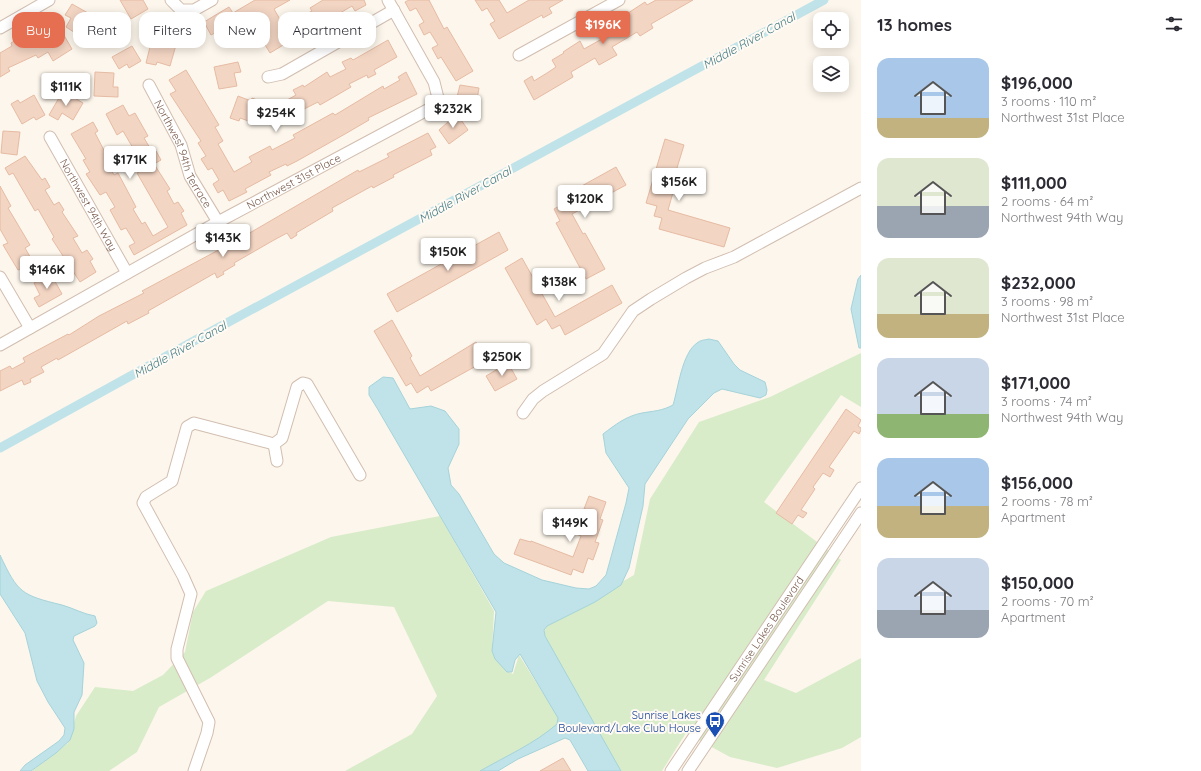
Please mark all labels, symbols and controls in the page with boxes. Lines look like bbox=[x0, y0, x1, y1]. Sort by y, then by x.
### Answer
water label: Middle River Canal bbox=[700, 8, 799, 72]
pin: $196K bbox=[575, 11, 631, 45]
chip: Buy bbox=[12, 12, 65, 48]
chip: Rent bbox=[73, 12, 131, 48]
chip: Filters bbox=[139, 12, 206, 48]
chip: New bbox=[214, 12, 270, 48]
chip: Apartment bbox=[278, 12, 376, 48]
map controls bbox=[813, 12, 849, 92]
button: locate bbox=[813, 12, 849, 48]
icon: filters bbox=[1163, 13, 1185, 35]
text: 13 homes bbox=[877, 14, 952, 35]
text: $196K bbox=[585, 16, 621, 32]
button: layers bbox=[813, 56, 849, 92]
text: $196,000 bbox=[1001, 72, 1073, 93]
pin: $111K bbox=[38, 73, 94, 107]
icon: home bbox=[909, 74, 957, 122]
text: $111K bbox=[50, 78, 82, 94]
text: 3 rooms · 110 m² bbox=[1001, 93, 1096, 109]
pin: $232K bbox=[425, 95, 481, 129]
street label: Northwest 94th Terrace bbox=[151, 97, 215, 210]
pin: $254K bbox=[248, 99, 304, 133]
text: $232K bbox=[434, 100, 472, 116]
text: $254K bbox=[257, 104, 295, 120]
text: Northwest 31st Place bbox=[1001, 109, 1125, 125]
pin: $171K bbox=[102, 146, 158, 180]
text: $171K bbox=[113, 151, 147, 167]
street label: Northwest 31st Place bbox=[244, 151, 343, 212]
street label: Northwest 94th Way bbox=[57, 156, 120, 253]
water label: Middle River Canal bbox=[416, 162, 515, 226]
pin: $156K bbox=[651, 168, 707, 202]
text: $111,000 bbox=[1001, 172, 1067, 193]
text: $156K bbox=[661, 173, 697, 189]
icon: home bbox=[909, 174, 957, 222]
pin: $120K bbox=[557, 185, 613, 219]
text: $120K bbox=[567, 190, 603, 206]
text: 2 rooms · 64 m² bbox=[1001, 193, 1093, 209]
text: Northwest 94th Way bbox=[1001, 209, 1123, 225]
pin: $143K bbox=[195, 224, 251, 258]
text: $143K bbox=[205, 229, 241, 245]
pin: $150K bbox=[420, 238, 476, 272]
text: $150K bbox=[430, 243, 466, 259]
pin: $146K bbox=[19, 256, 75, 290]
text: $146K bbox=[29, 261, 65, 277]
pin: $138K bbox=[531, 268, 587, 302]
text: $232,000 bbox=[1001, 272, 1076, 293]
text: $138K bbox=[541, 273, 577, 289]
icon: home bbox=[909, 274, 957, 322]
text: 3 rooms · 98 m² bbox=[1001, 293, 1093, 309]
text: Northwest 31st Place bbox=[1001, 309, 1125, 325]
water label: Middle River Canal bbox=[131, 317, 230, 381]
pin: $250K bbox=[474, 343, 530, 377]
text: $250K bbox=[482, 348, 522, 364]
text: $171,000 bbox=[1001, 372, 1070, 393]
icon: home bbox=[909, 374, 957, 422]
text: 3 rooms · 74 m² bbox=[1001, 393, 1092, 409]
text: Northwest 94th Way bbox=[1001, 409, 1123, 425]
text: $156,000 bbox=[1001, 472, 1073, 493]
icon: home bbox=[909, 474, 957, 522]
text: 2 rooms · 78 m² bbox=[1001, 493, 1093, 509]
pin: $149K bbox=[542, 509, 598, 543]
text: Apartment bbox=[1001, 509, 1066, 525]
text: $149K bbox=[552, 514, 588, 530]
text: $150,000 bbox=[1001, 572, 1074, 593]
street label: Sunrise Lakes Boulevard bbox=[726, 574, 807, 685]
icon: home bbox=[909, 574, 957, 622]
text: 2 rooms · 70 m² bbox=[1001, 593, 1094, 609]
text: Apartment bbox=[1001, 609, 1066, 625]
place label: Sunrise Lakes Boulevard/Lake Club House bbox=[558, 708, 701, 735]
bus stop icon: Sunrise Lakes Boulevard/Lake Club House bbox=[704, 710, 726, 738]

